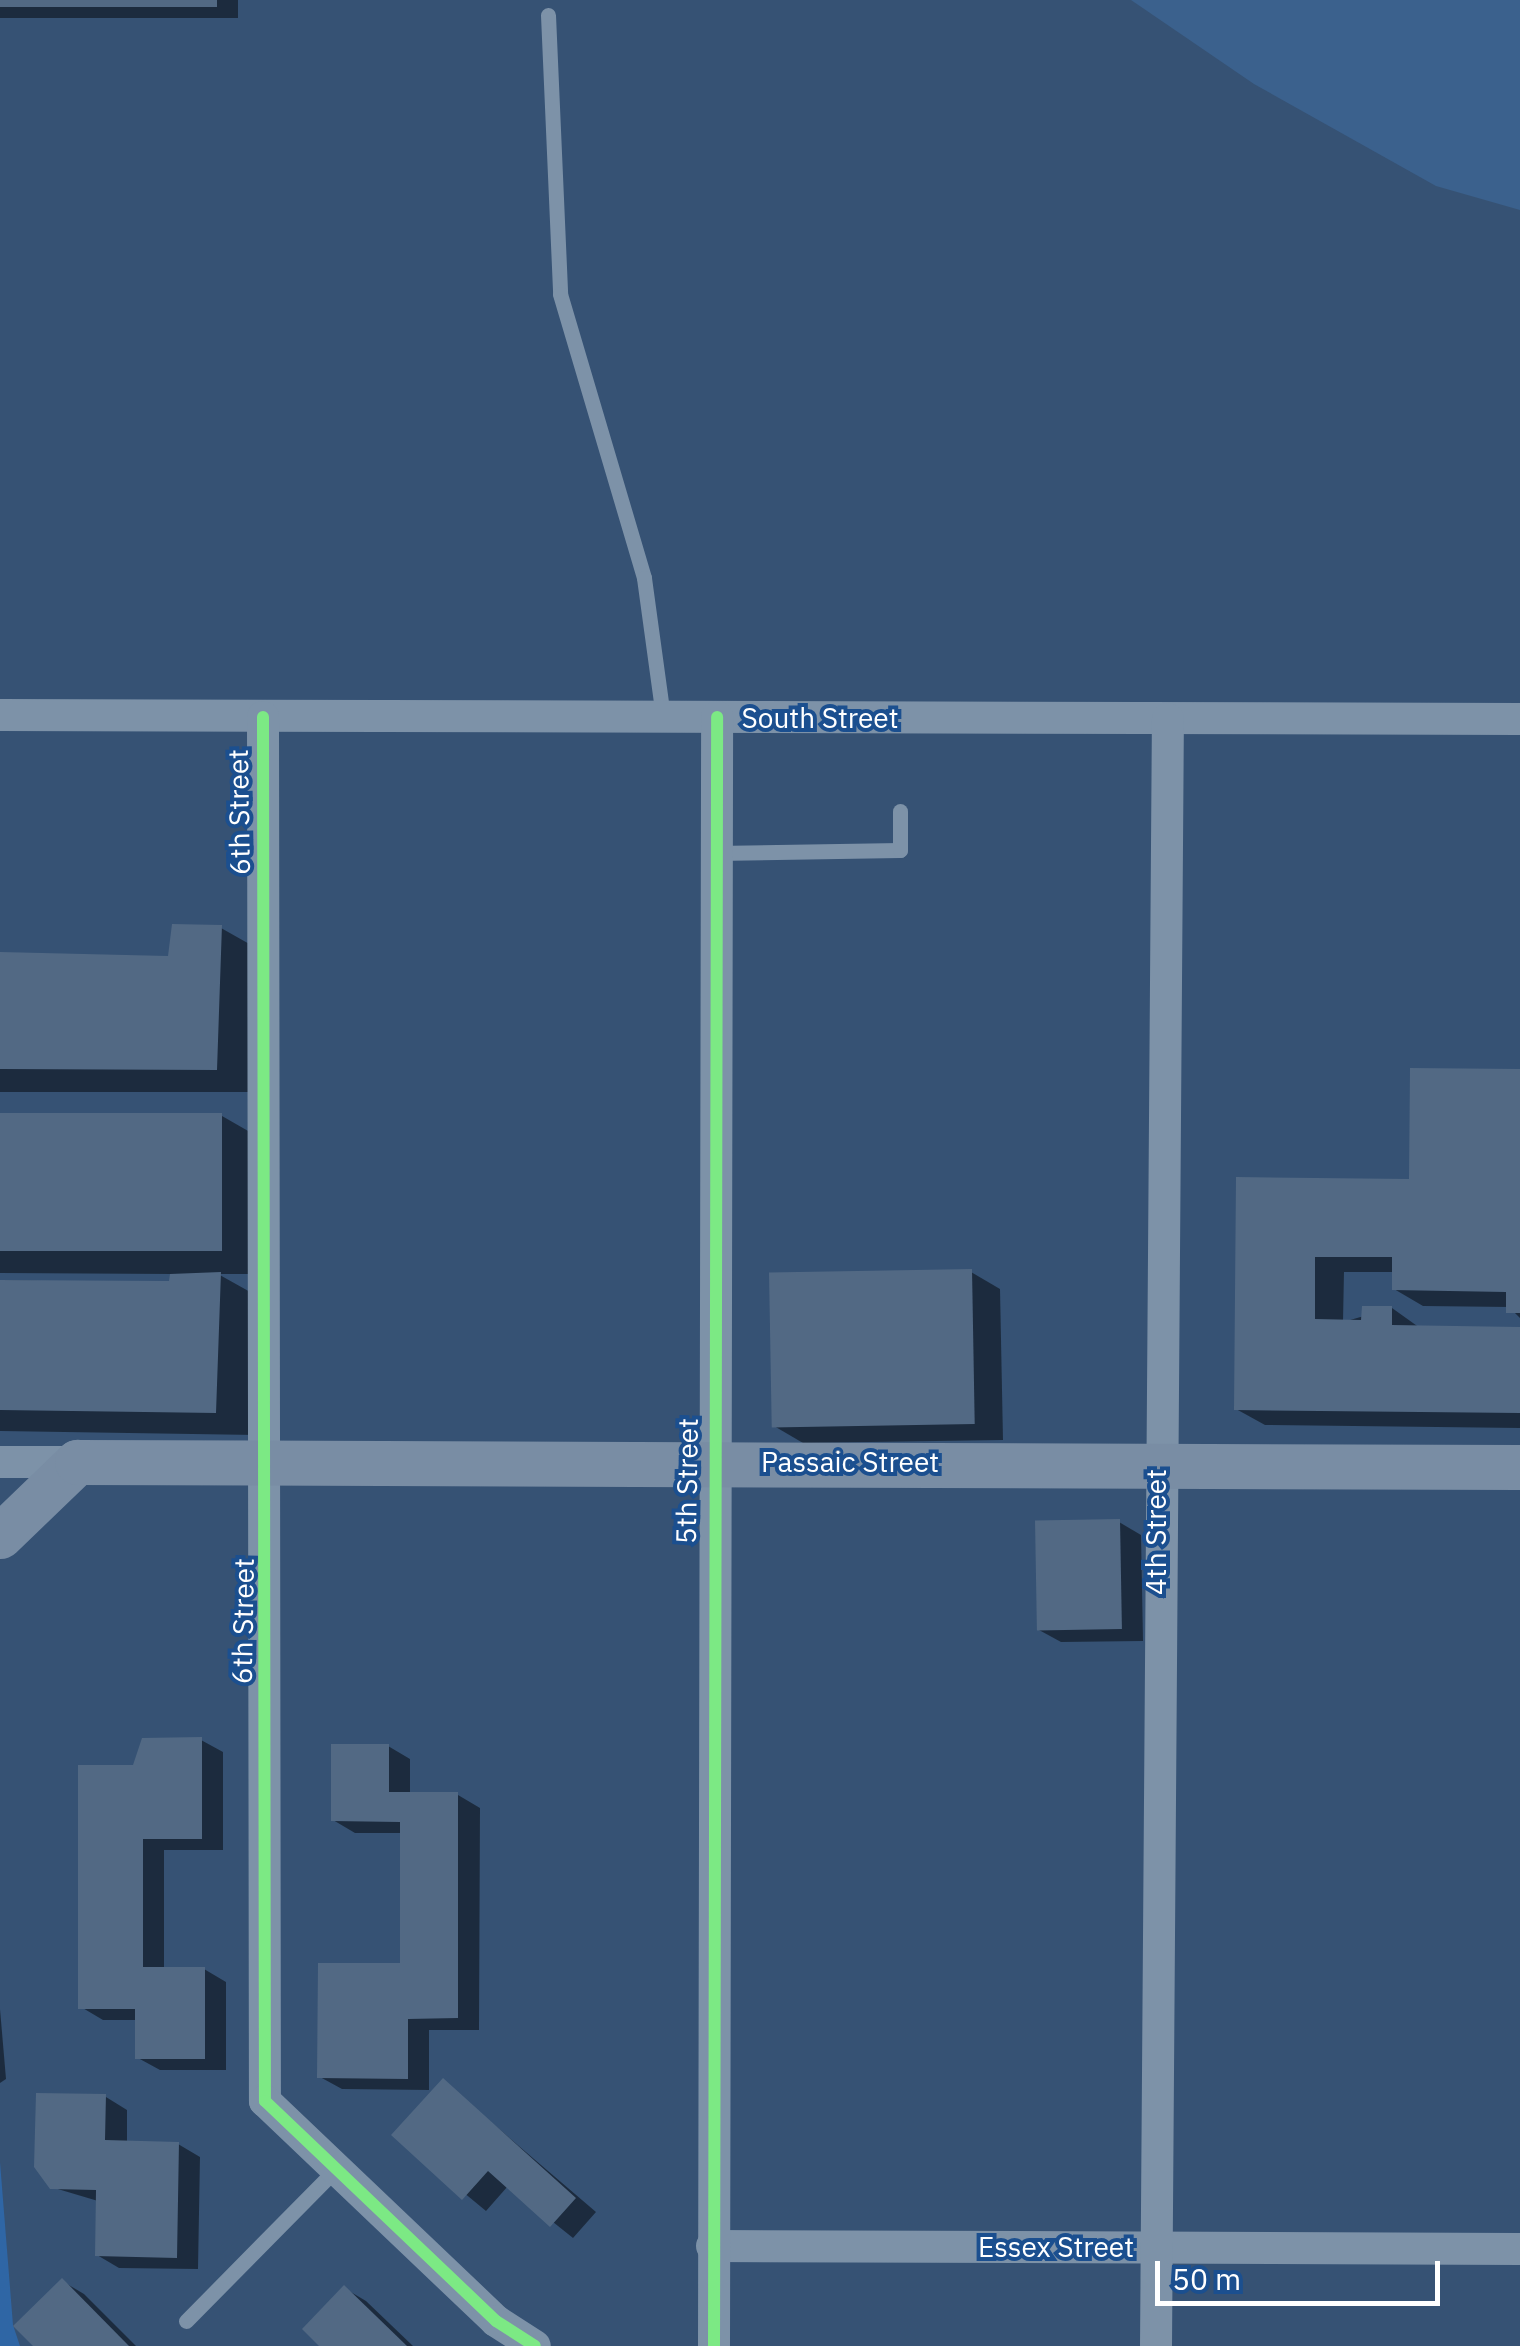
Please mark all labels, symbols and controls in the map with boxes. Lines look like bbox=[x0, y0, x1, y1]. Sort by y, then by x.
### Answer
street label: South Street bbox=[742, 701, 898, 735]
street label: 6th Street bbox=[221, 749, 257, 875]
street label: 5th Street bbox=[669, 1418, 705, 1544]
street label: Passaic Street bbox=[761, 1445, 939, 1479]
street label: 4th Street bbox=[1139, 1469, 1173, 1595]
street label: 6th Street bbox=[225, 1558, 261, 1684]
street label: Essex Street bbox=[978, 2230, 1134, 2264]
scale bar bbox=[1160, 2241, 1445, 2303]
text: 50 m bbox=[1172, 2259, 1241, 2298]

